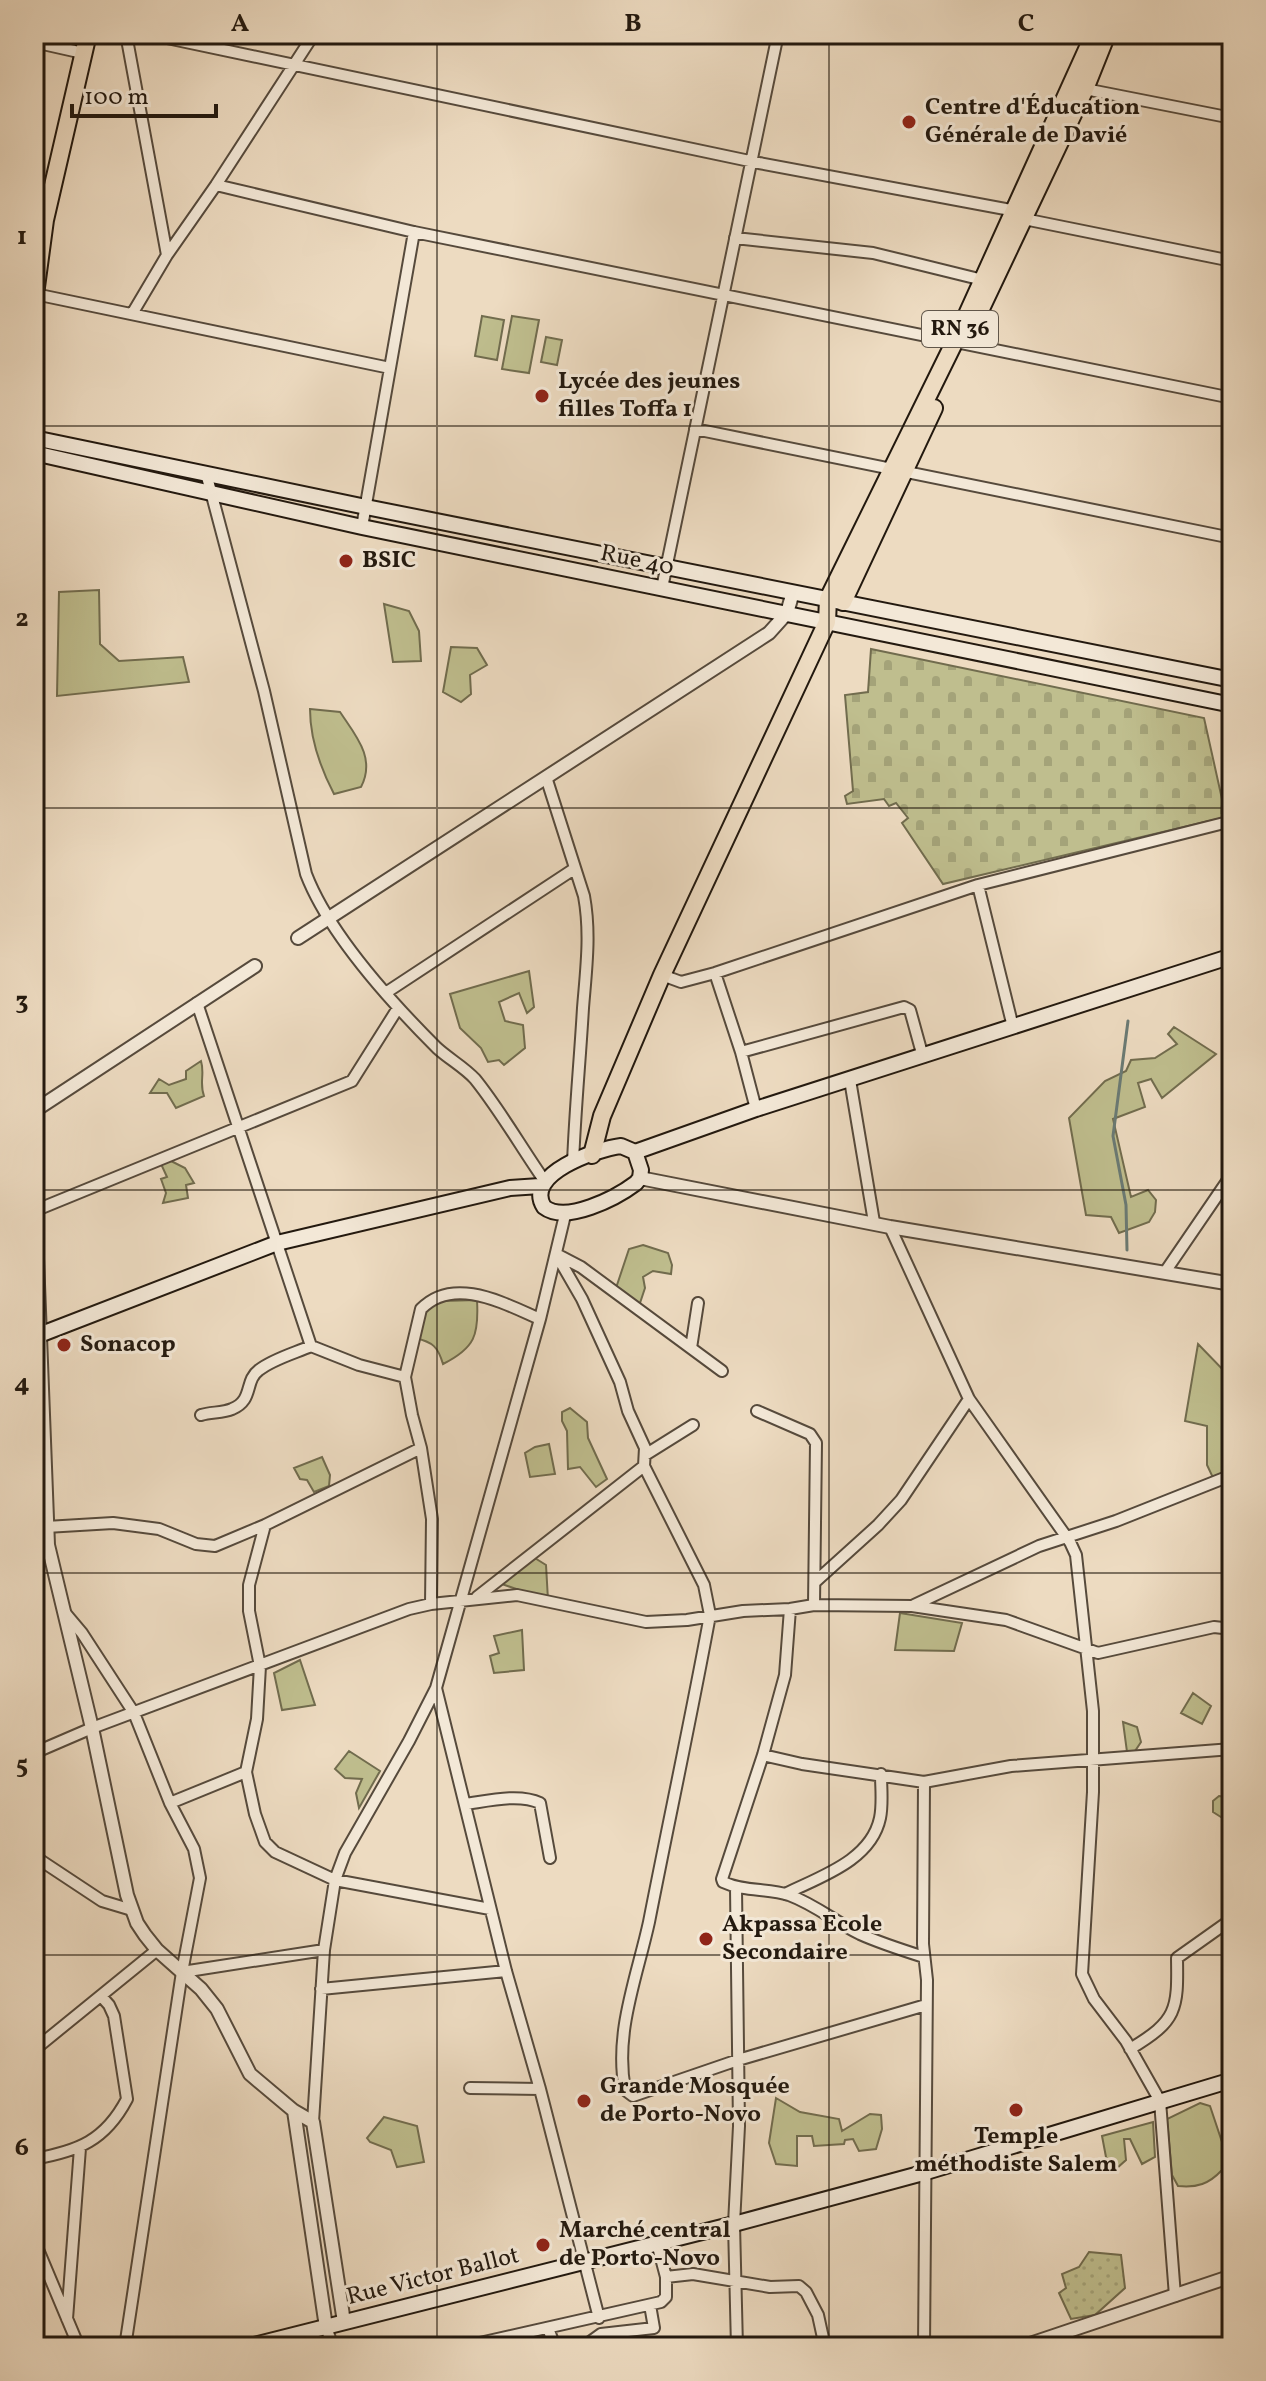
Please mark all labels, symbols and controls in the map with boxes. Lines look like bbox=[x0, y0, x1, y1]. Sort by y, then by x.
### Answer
text: A bbox=[231, 6, 250, 42]
text: B bbox=[624, 6, 642, 42]
text: C bbox=[1018, 6, 1034, 42]
scale bar bbox=[72, 68, 216, 118]
text: 100 m bbox=[84, 81, 149, 115]
place label: Centre d'Éducation Générale de Davié bbox=[925, 91, 1140, 153]
marker: Centre d'Éducation Générale de Davié bbox=[900, 113, 918, 131]
text: 1 bbox=[17, 219, 27, 255]
road number: RN 36 bbox=[922, 311, 998, 347]
place label: Lycée des jeunes filles Toffa 1 bbox=[558, 365, 740, 427]
marker: Lycée des jeunes filles Toffa 1 bbox=[533, 387, 551, 405]
street label: Rue 40 bbox=[597, 537, 677, 585]
place label: BSIC bbox=[362, 544, 416, 578]
marker: BSIC bbox=[337, 552, 355, 570]
text: 2 bbox=[15, 601, 29, 637]
text: 3 bbox=[15, 984, 29, 1020]
place label: Sonacop bbox=[80, 1328, 176, 1362]
marker: Sonacop bbox=[55, 1336, 73, 1354]
text: 4 bbox=[14, 1366, 30, 1402]
text: 5 bbox=[16, 1748, 28, 1784]
place label: Akpassa Ecole Secondaire bbox=[722, 1908, 882, 1970]
marker: Akpassa Ecole Secondaire bbox=[697, 1930, 715, 1948]
place label: Grande Mosquée de Porto-Novo bbox=[600, 2070, 790, 2132]
marker: Grande Mosquée de Porto-Novo bbox=[575, 2092, 593, 2110]
marker: Temple méthodiste Salem bbox=[1007, 2101, 1025, 2119]
place label: Temple méthodiste Salem bbox=[914, 2120, 1118, 2182]
text: 6 bbox=[15, 2130, 29, 2166]
place label: Marché central de Porto-Novo bbox=[559, 2214, 731, 2276]
marker: Marché central de Porto-Novo bbox=[534, 2236, 552, 2254]
street label: Rue Victor Ballot bbox=[343, 2239, 523, 2315]

